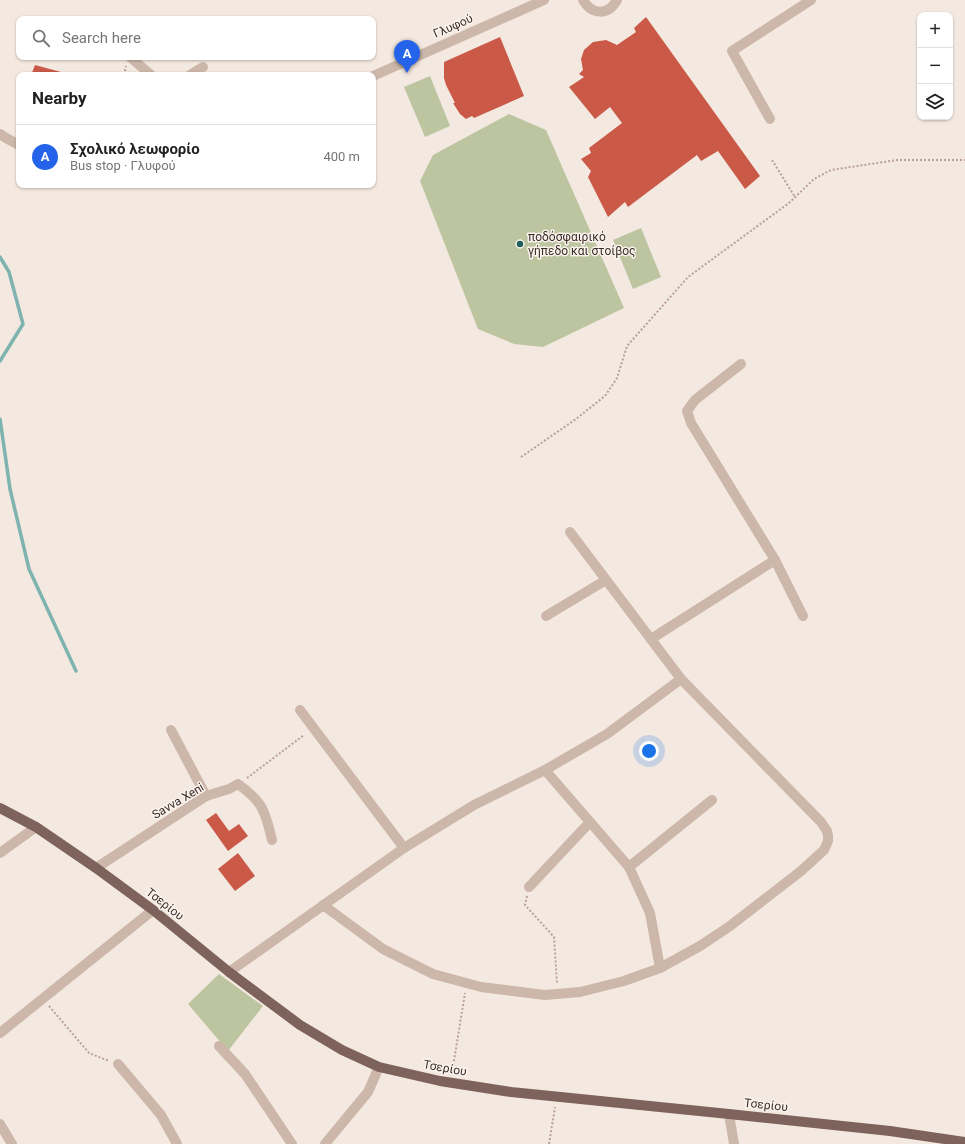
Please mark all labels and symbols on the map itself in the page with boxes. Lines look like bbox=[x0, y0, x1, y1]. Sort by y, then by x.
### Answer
street label: Γλυφού bbox=[431, 11, 475, 41]
pin: A bbox=[394, 40, 420, 73]
place label: ποδόσφαιρικό γήπεδο και στοίβος bbox=[528, 230, 636, 258]
marker: ποδόσφαιρικό γήπεδο και στοίβος bbox=[515, 239, 525, 249]
your location bbox=[639, 741, 659, 761]
street label: Savva Xeni bbox=[150, 780, 206, 822]
street label: Τσερίου bbox=[143, 885, 187, 923]
street label: Τσερίου bbox=[422, 1057, 468, 1079]
street label: Τσερίου bbox=[743, 1096, 789, 1114]

